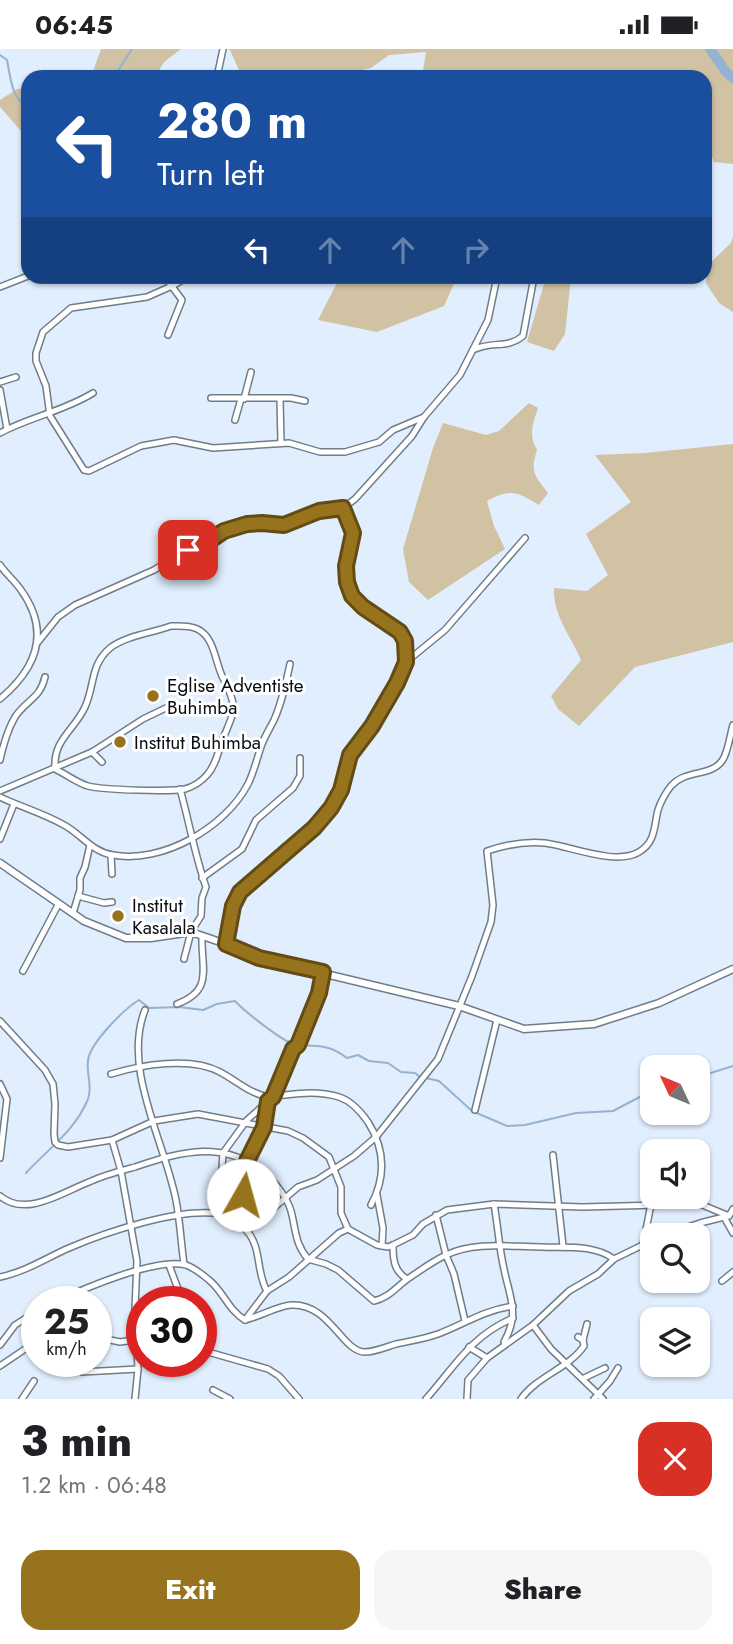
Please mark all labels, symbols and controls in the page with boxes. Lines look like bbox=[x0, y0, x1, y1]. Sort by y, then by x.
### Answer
text: 06:45 bbox=[35, 6, 113, 44]
text: 280 m bbox=[157, 86, 307, 156]
icon: left bbox=[42, 98, 133, 189]
text: Turn left bbox=[157, 151, 264, 197]
icon: left bbox=[238, 231, 276, 269]
icon: ahead bbox=[311, 231, 349, 269]
icon: ahead bbox=[384, 231, 422, 269]
icon: right bbox=[457, 231, 495, 269]
pin bbox=[158, 520, 218, 580]
icon: arrive bbox=[169, 531, 207, 569]
place label: Eglise Adventiste Buhimba bbox=[167, 672, 304, 721]
marker: Eglise Adventiste Buhimba bbox=[145, 688, 161, 704]
place label: Institut Buhimba bbox=[134, 729, 261, 756]
marker: Institut Buhimba bbox=[112, 734, 128, 750]
place label: Institut Kasalala bbox=[132, 892, 196, 941]
marker: Institut Kasalala bbox=[110, 908, 126, 924]
north arrow bbox=[640, 1055, 710, 1125]
map controls bbox=[640, 1055, 710, 1377]
button: sound bbox=[640, 1139, 710, 1209]
position arrow bbox=[206, 1158, 280, 1232]
button: search bbox=[640, 1223, 710, 1293]
speed limit sign: 30 bbox=[126, 1286, 217, 1377]
text: 25 bbox=[44, 1297, 89, 1347]
button: layers bbox=[640, 1307, 710, 1377]
text: km/h bbox=[46, 1336, 87, 1362]
text: 3 min bbox=[21, 1411, 132, 1472]
button: close bbox=[638, 1422, 712, 1496]
text: 1.2 km · 06:48 bbox=[21, 1468, 167, 1502]
button: Exit bbox=[21, 1550, 360, 1630]
button: Share bbox=[374, 1550, 712, 1630]

